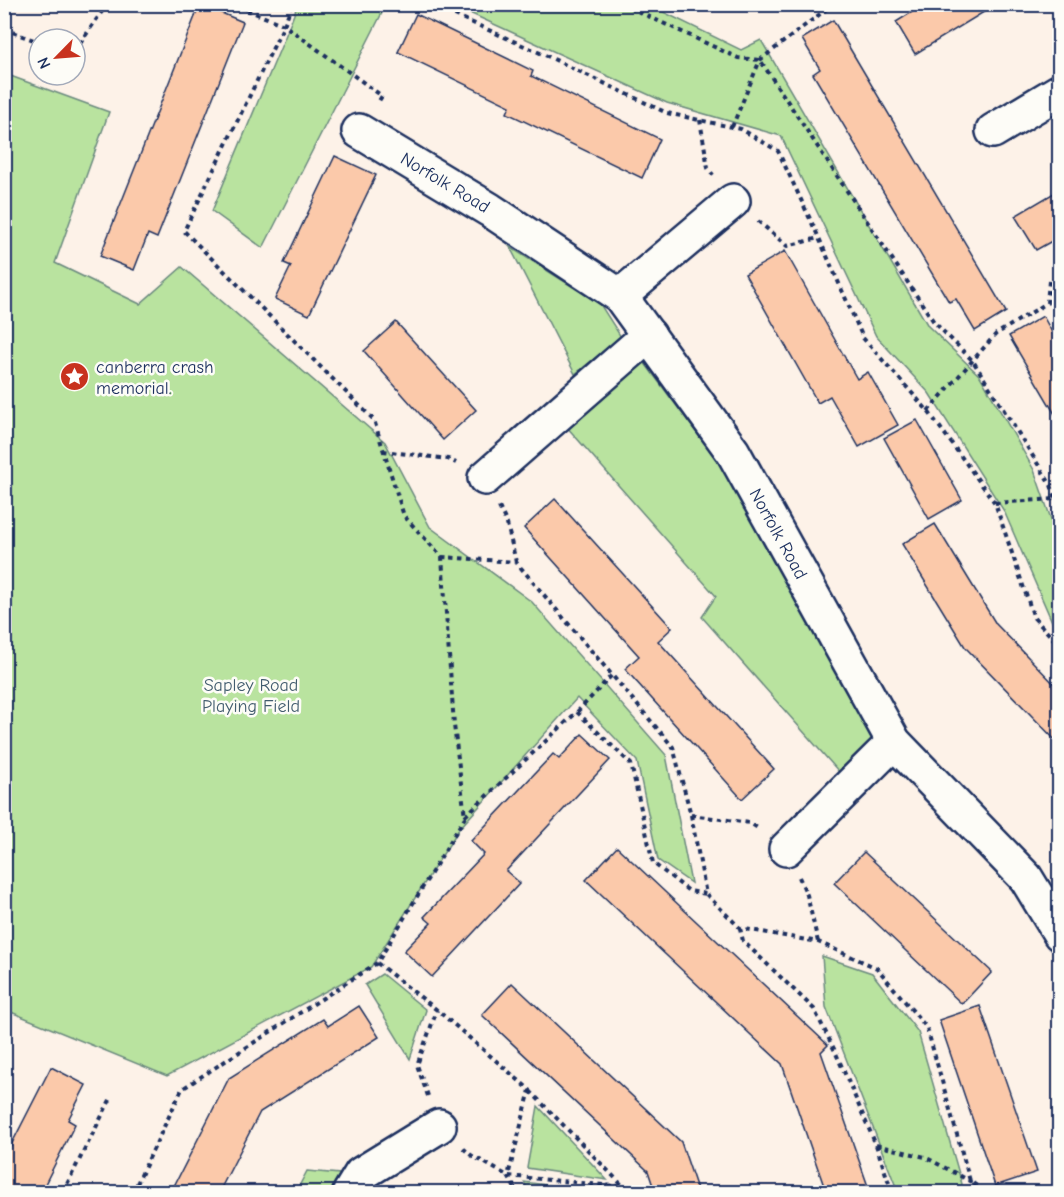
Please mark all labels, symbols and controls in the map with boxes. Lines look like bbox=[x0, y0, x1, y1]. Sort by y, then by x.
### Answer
north arrow bbox=[27, 27, 87, 87]
text: N bbox=[34, 54, 55, 71]
street label: Norfolk Road bbox=[397, 148, 493, 218]
place label: canberra crash memorial. bbox=[96, 357, 214, 399]
place icon: canberra crash memorial. bbox=[59, 361, 91, 393]
street label: Norfolk Road bbox=[745, 485, 811, 583]
park label: Sapley Road Playing Field bbox=[202, 675, 300, 717]

